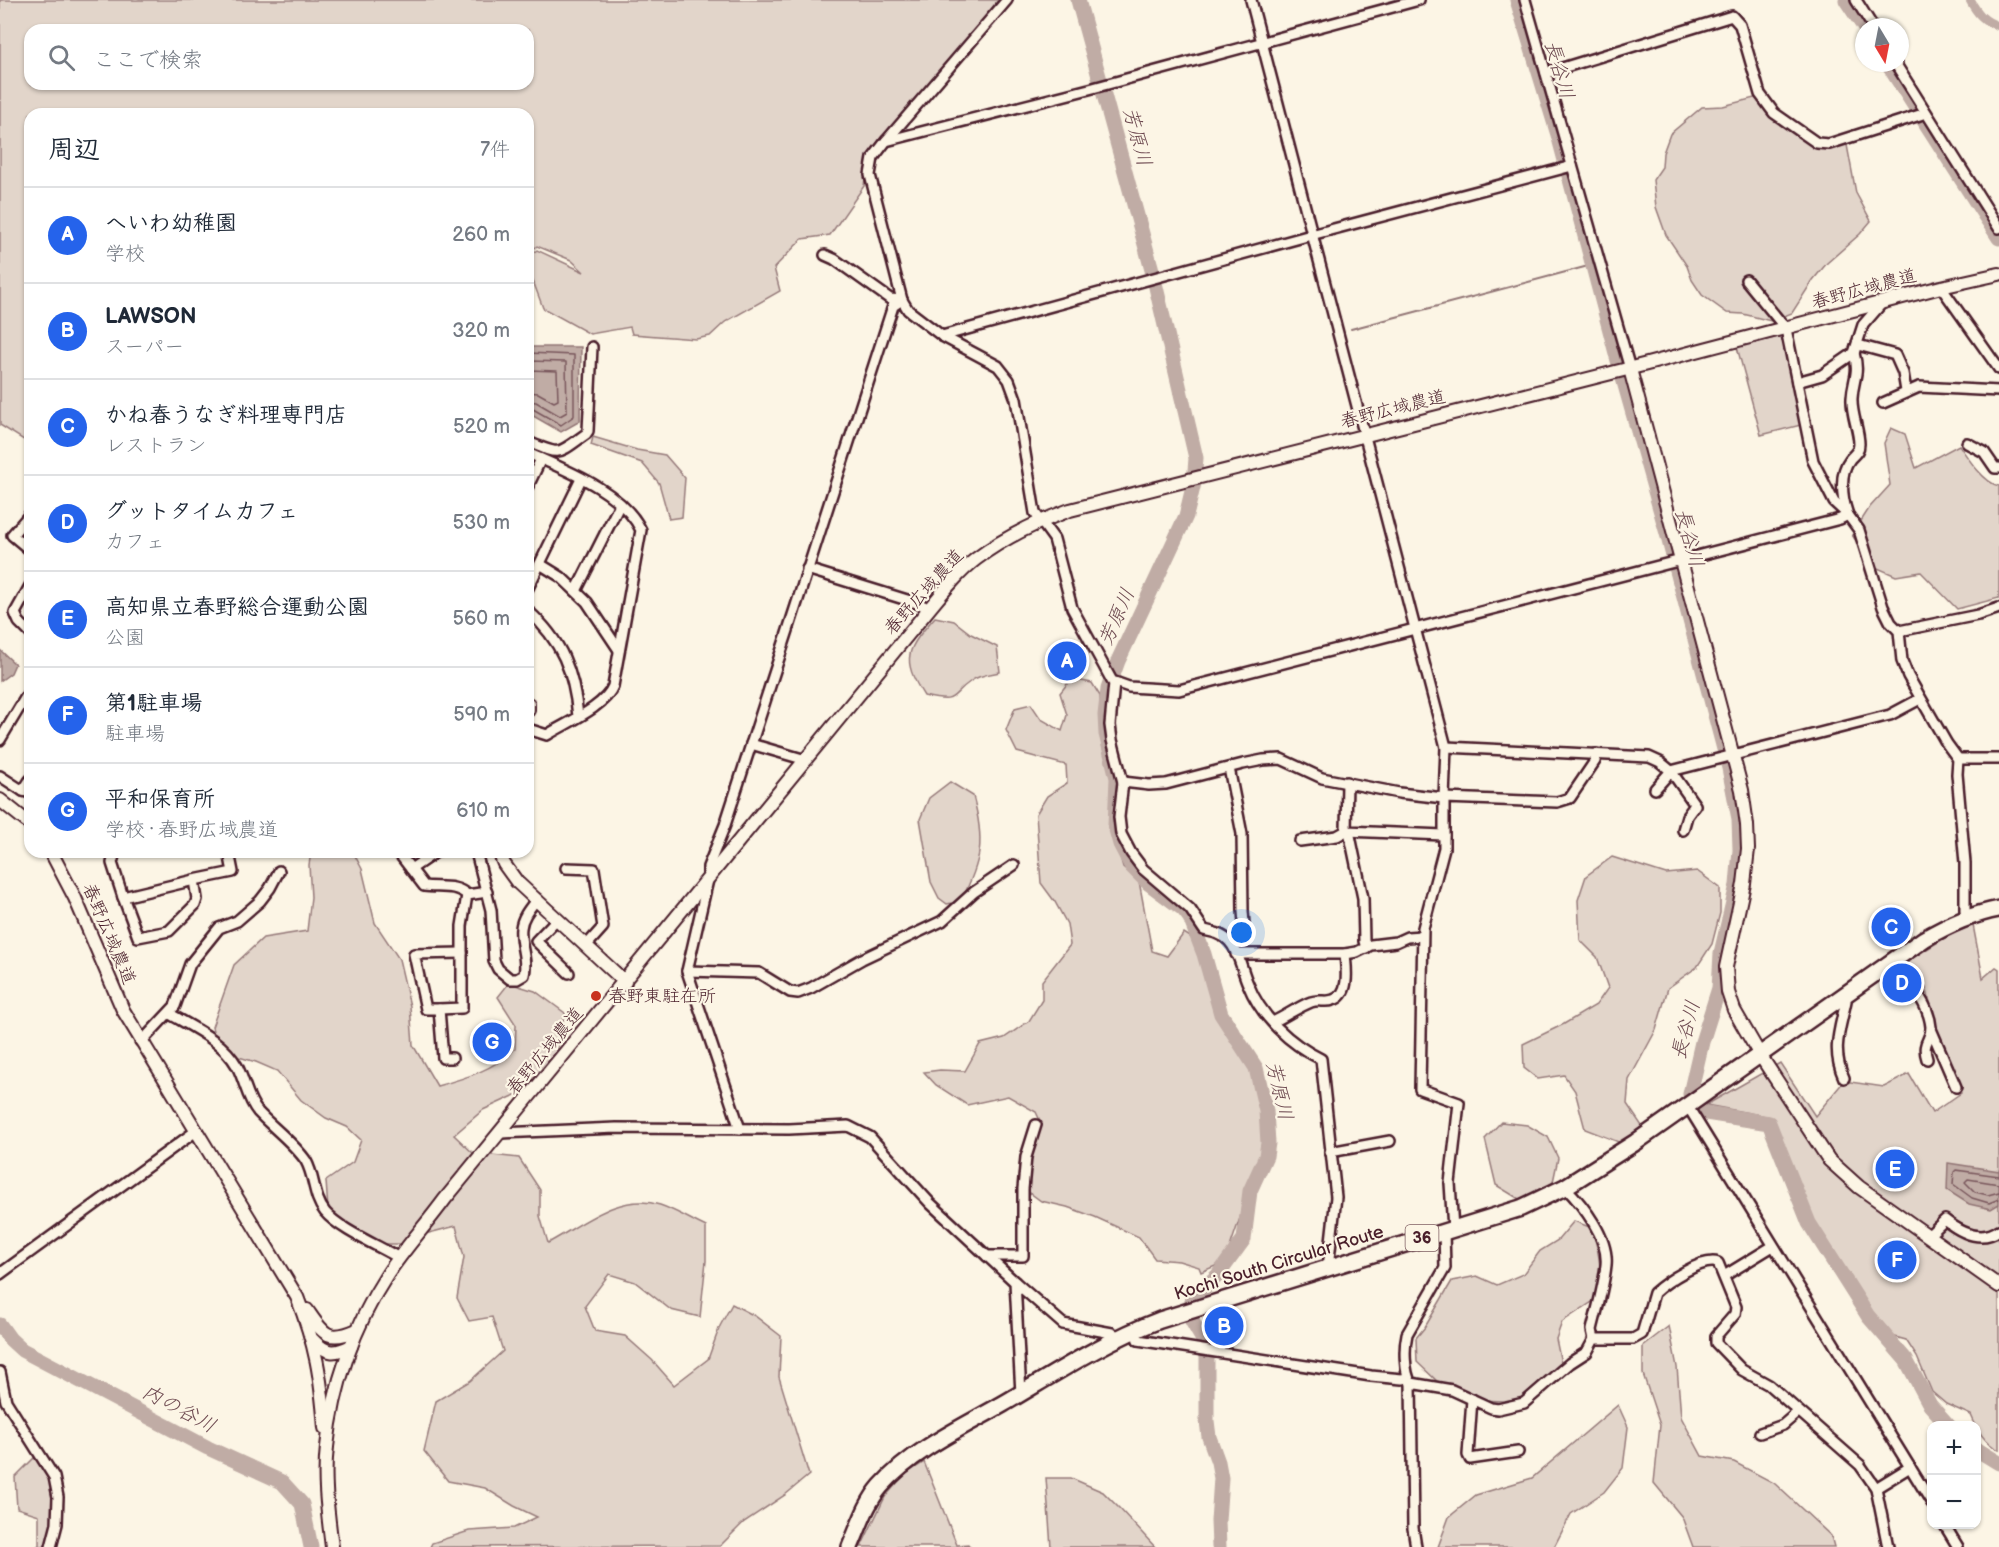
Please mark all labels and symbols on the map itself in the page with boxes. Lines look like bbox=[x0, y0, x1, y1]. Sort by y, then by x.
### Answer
north arrow bbox=[1855, 18, 1909, 72]
water label: 長谷川 bbox=[1539, 38, 1579, 102]
water label: 芳原川 bbox=[1118, 105, 1156, 169]
street label: 春野広域農道 bbox=[1809, 265, 1919, 313]
street label: 春野広域農道 bbox=[1338, 386, 1448, 432]
water label: 長谷川 bbox=[1670, 506, 1708, 570]
street label: 春野広域農道 bbox=[880, 545, 968, 639]
water label: 芳原川 bbox=[1094, 585, 1140, 649]
pin: A bbox=[1048, 638, 1086, 684]
street label: 春野広域農道 bbox=[78, 880, 140, 988]
pin: C bbox=[1872, 904, 1910, 950]
your location bbox=[1227, 918, 1256, 947]
pin: D bbox=[1882, 960, 1922, 1006]
place label: 春野東駐在所 bbox=[608, 986, 716, 1007]
marker: 春野東駐在所 bbox=[589, 989, 603, 1003]
water label: 長谷川 bbox=[1667, 998, 1705, 1062]
street label: 春野広域農道 bbox=[502, 1003, 588, 1099]
pin: G bbox=[472, 1020, 512, 1064]
water label: 芳原川 bbox=[1261, 1059, 1297, 1123]
pin: E bbox=[1876, 1146, 1914, 1192]
street label: Kochi South Circular Route bbox=[1172, 1221, 1387, 1305]
road number: 36 bbox=[1406, 1225, 1438, 1251]
pin: F bbox=[1878, 1238, 1916, 1282]
pin: B bbox=[1204, 1304, 1244, 1348]
water label: 内の谷川 bbox=[138, 1380, 220, 1438]

